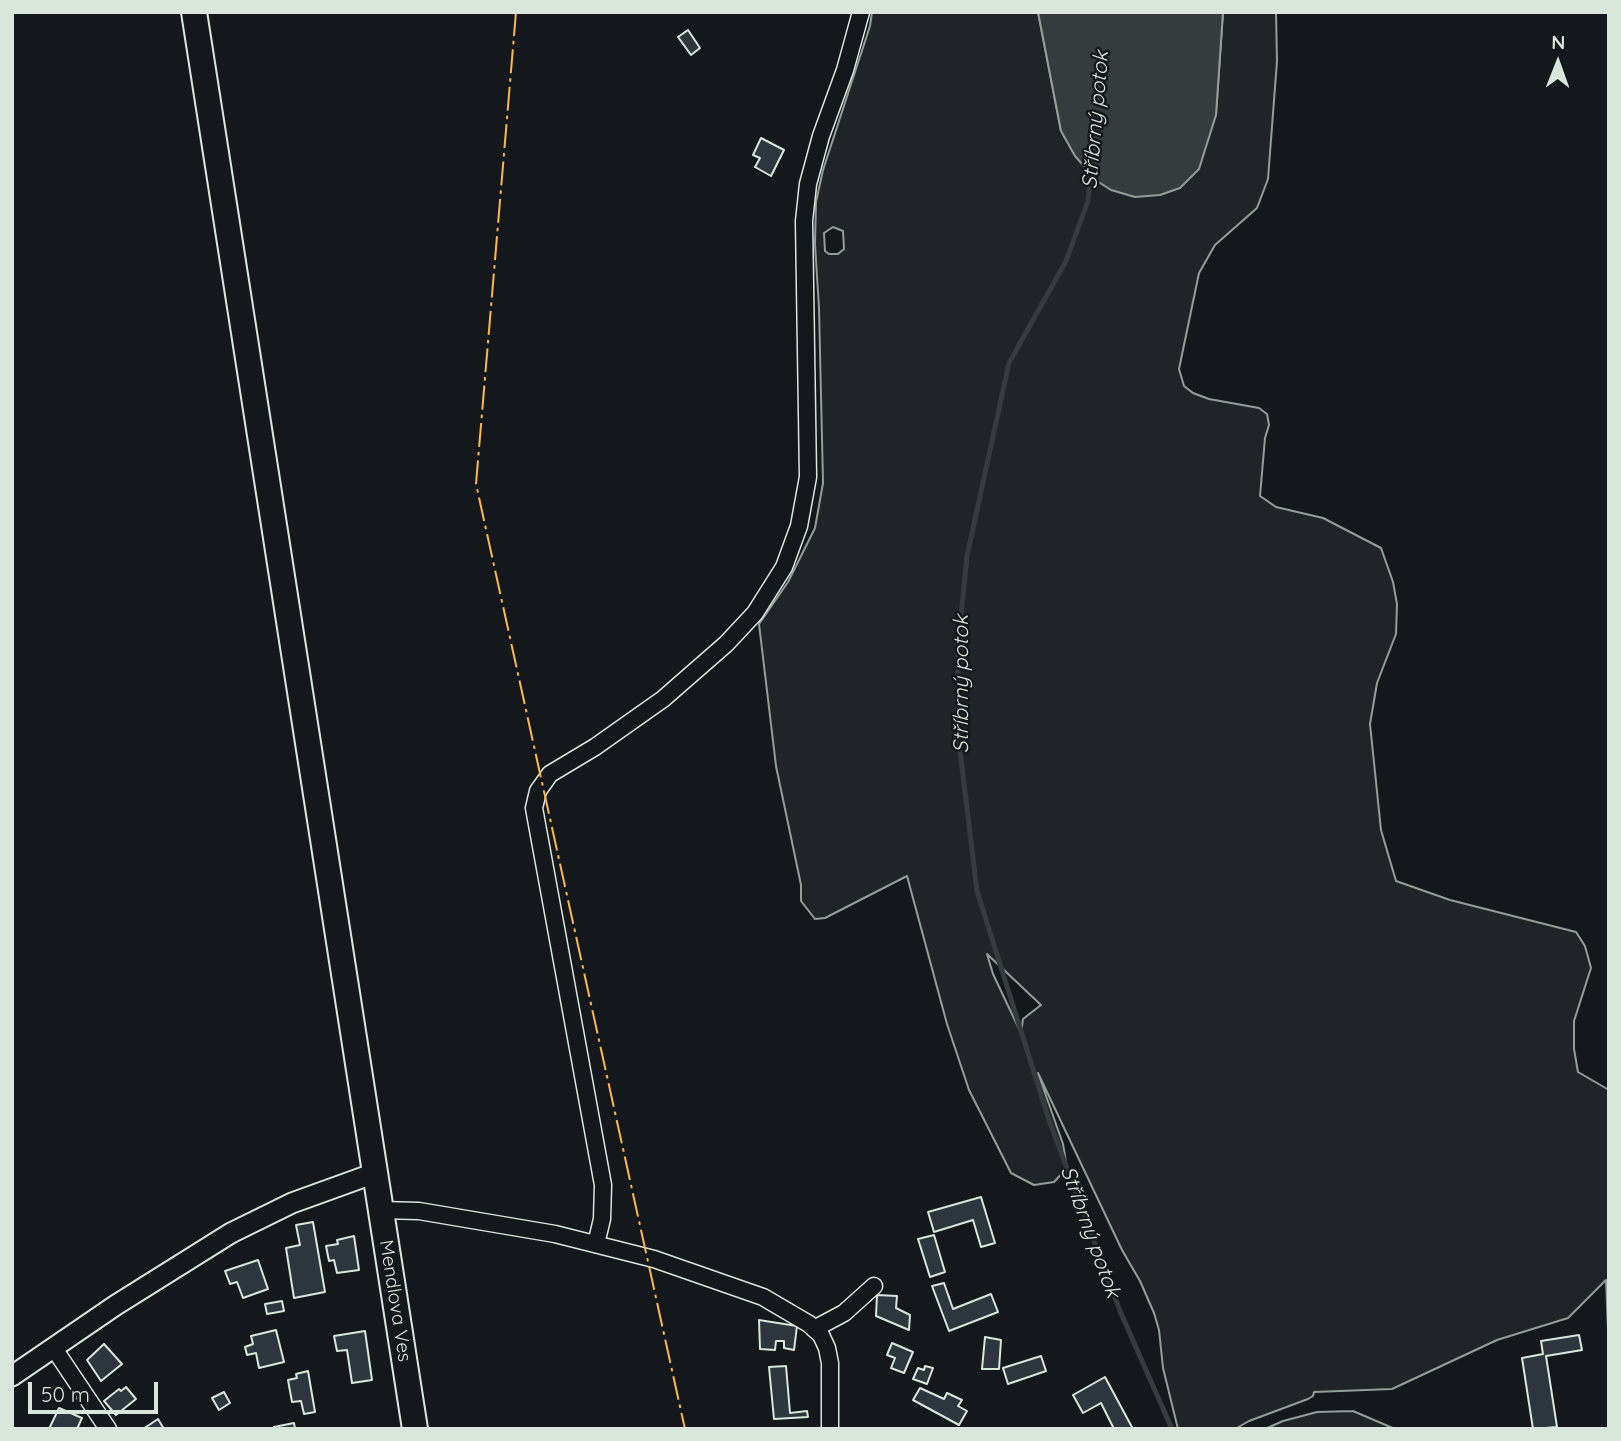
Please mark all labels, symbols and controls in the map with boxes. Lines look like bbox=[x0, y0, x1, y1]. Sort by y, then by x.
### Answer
north arrow bbox=[1523, 28, 1593, 98]
text: N bbox=[1551, 30, 1566, 54]
water label: Stříbrný potok bbox=[1077, 50, 1115, 190]
water label: Stříbrný potok bbox=[949, 615, 975, 753]
water label: Stříbrný potok bbox=[1055, 1163, 1125, 1301]
street label: Mendlova Ves bbox=[374, 1238, 416, 1364]
scale bar bbox=[32, 1368, 161, 1412]
text: 50 m bbox=[41, 1381, 90, 1407]

